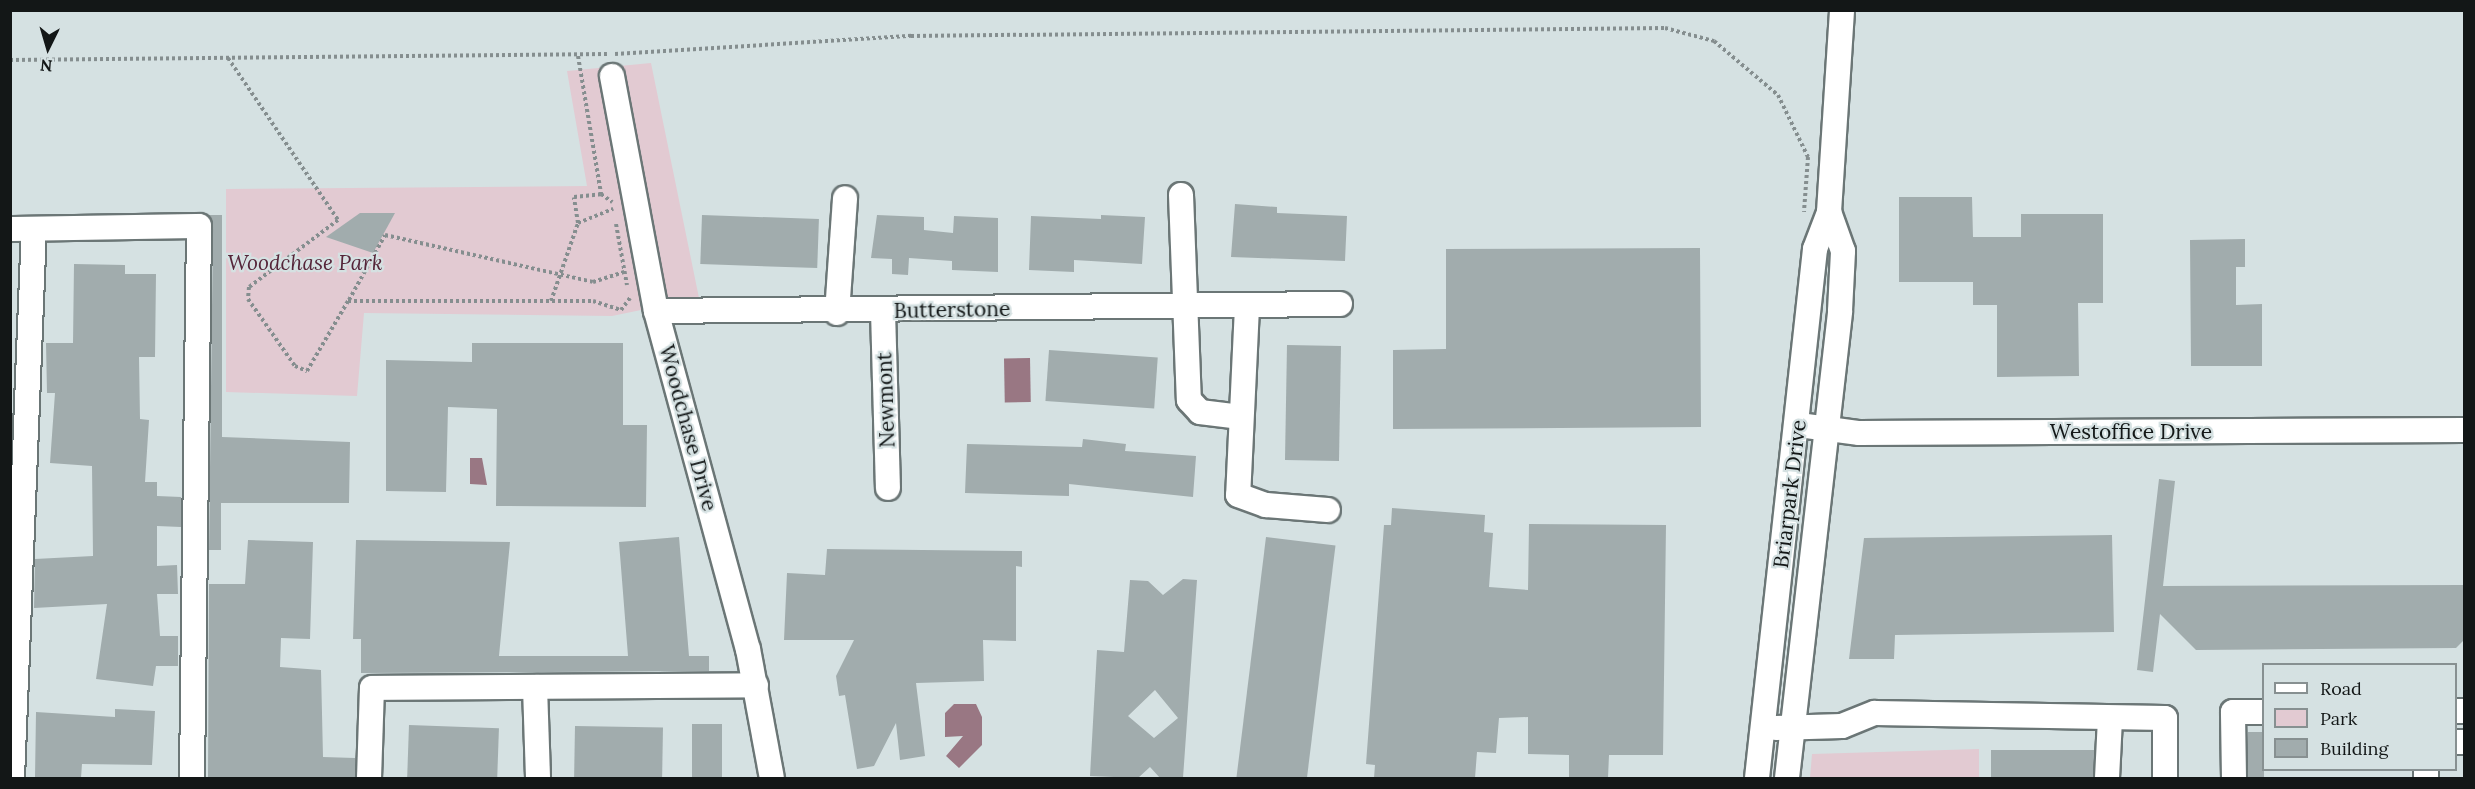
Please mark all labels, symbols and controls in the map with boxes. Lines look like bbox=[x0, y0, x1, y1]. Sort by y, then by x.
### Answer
north arrow bbox=[18, 18, 78, 78]
text: N bbox=[39, 55, 53, 76]
park label: Woodchase Park bbox=[227, 250, 383, 276]
street label: Butterstone bbox=[893, 296, 1011, 324]
street label: Woodchase Drive bbox=[654, 342, 722, 514]
street label: Newmont bbox=[872, 352, 900, 448]
street label: Briarpark Drive bbox=[1768, 418, 1812, 570]
street label: Westoffice Drive bbox=[2050, 419, 2212, 445]
legend bbox=[2262, 663, 2457, 771]
text: Road bbox=[2320, 677, 2362, 700]
text: Park bbox=[2320, 707, 2357, 730]
text: Building bbox=[2320, 737, 2388, 760]

